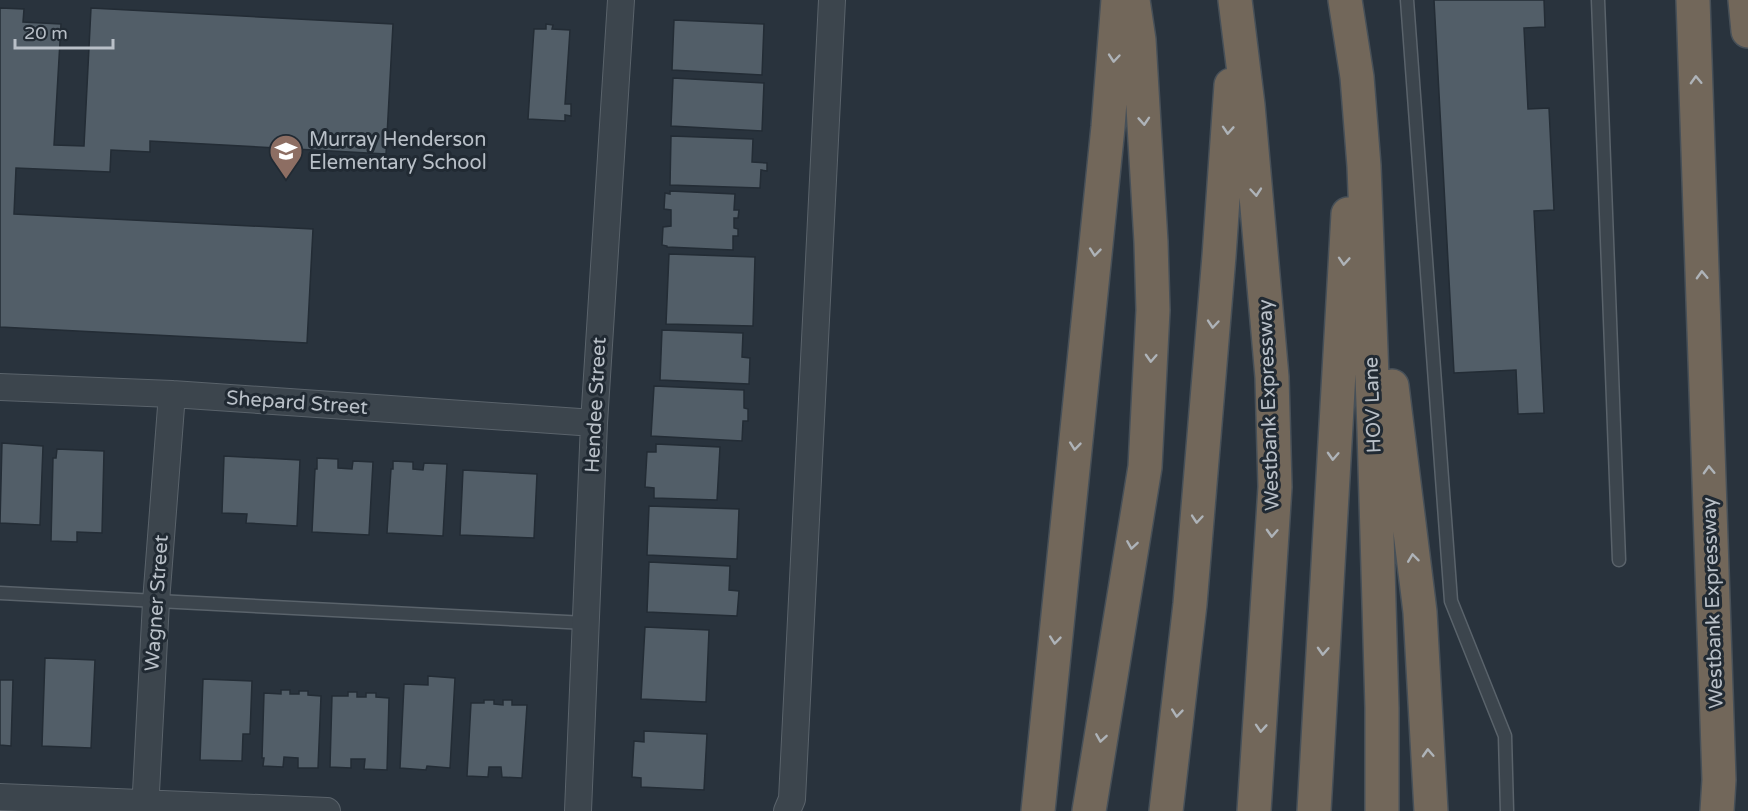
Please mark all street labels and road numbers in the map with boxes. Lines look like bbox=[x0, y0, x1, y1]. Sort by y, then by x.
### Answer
street label: Westbank Expressway bbox=[1253, 299, 1285, 511]
street label: Hendee Street bbox=[580, 336, 612, 474]
street label: HOV Lane bbox=[1359, 356, 1387, 454]
street label: Shepard Street bbox=[225, 386, 369, 420]
street label: Westbank Expressway bbox=[1697, 497, 1729, 709]
street label: Wagner Street bbox=[140, 534, 174, 672]

